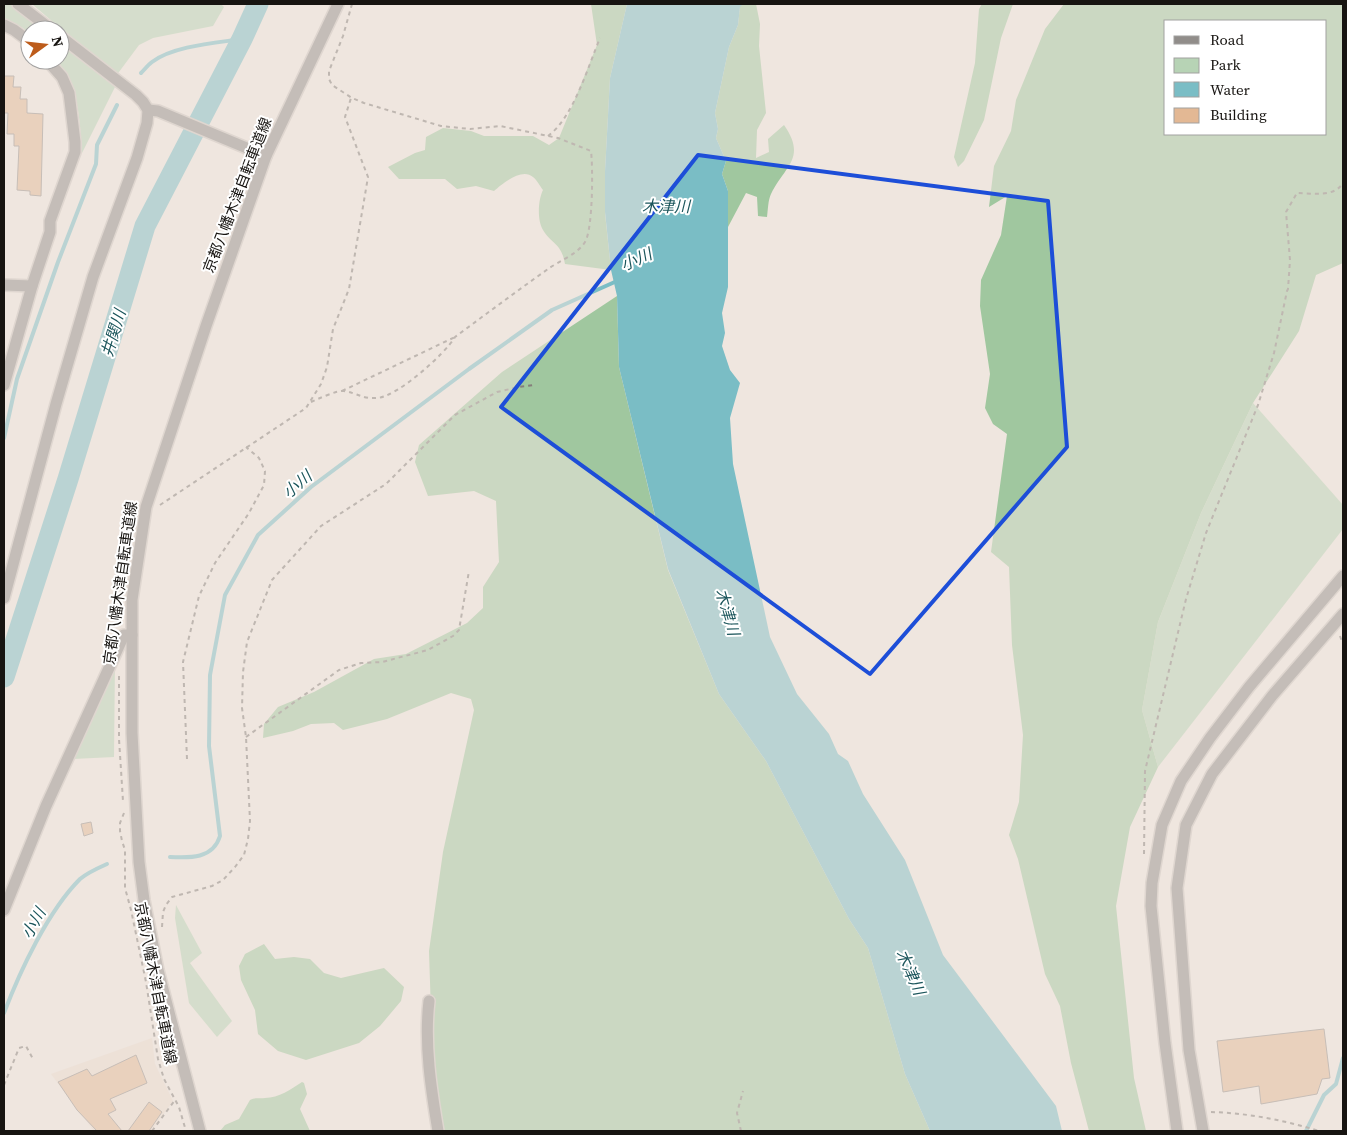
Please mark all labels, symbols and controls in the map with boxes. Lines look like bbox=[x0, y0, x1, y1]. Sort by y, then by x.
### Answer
north arrow bbox=[20, 20, 70, 70]
legend bbox=[1164, 20, 1327, 135]
text: Road bbox=[1210, 29, 1244, 50]
text: N bbox=[47, 34, 69, 49]
text: Park bbox=[1210, 54, 1242, 75]
text: Water bbox=[1210, 79, 1251, 100]
text: Building bbox=[1210, 104, 1267, 125]
street label: 京都八幡木津自転車道線 bbox=[198, 114, 276, 276]
water label: 木津川 bbox=[642, 195, 692, 217]
water label: 小川 bbox=[617, 242, 657, 276]
water label: 井関川 bbox=[95, 305, 131, 359]
water label: 小川 bbox=[278, 464, 318, 503]
street label: 京都八幡木津自転車道線 bbox=[98, 500, 142, 666]
water label: 木津川 bbox=[711, 586, 746, 640]
street label: 京都八幡木津自転車道線 bbox=[130, 900, 182, 1066]
water label: 小川 bbox=[16, 902, 51, 942]
water label: 木津川 bbox=[891, 946, 932, 1000]

